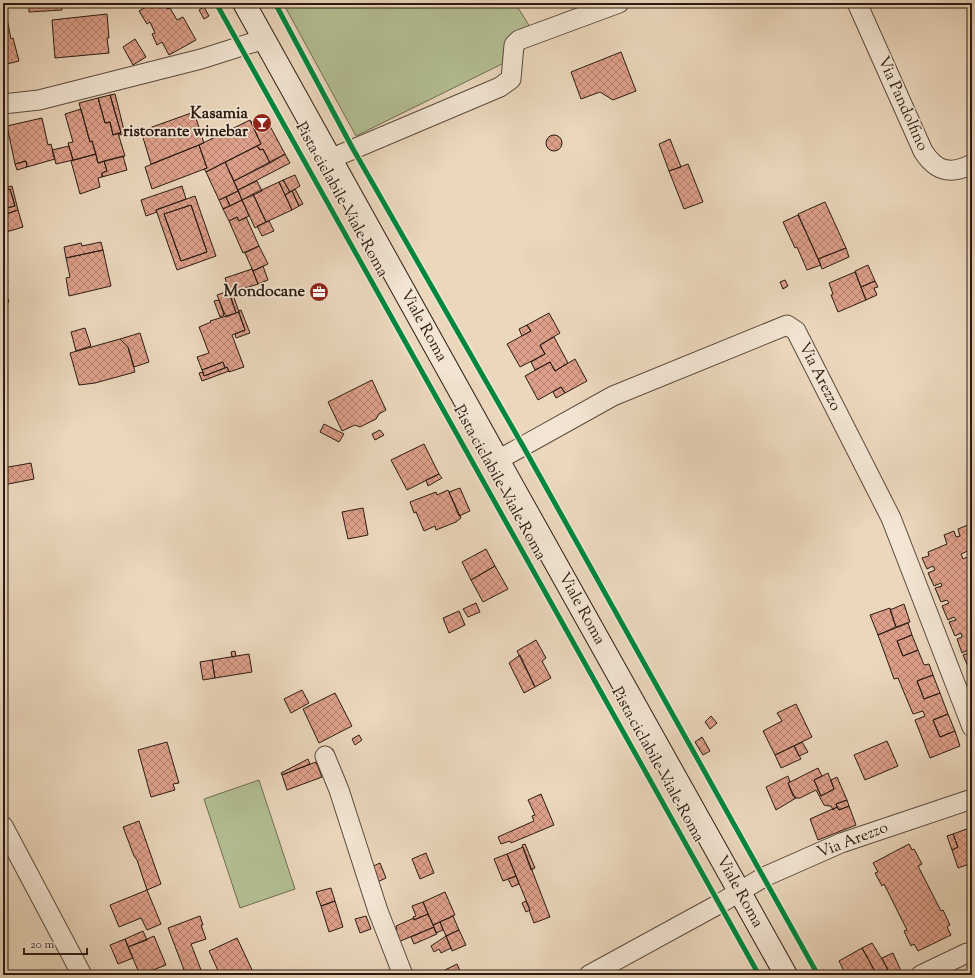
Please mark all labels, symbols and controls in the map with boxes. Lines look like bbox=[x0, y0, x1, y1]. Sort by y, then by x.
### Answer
street label: Via Pandolfino bbox=[871, 53, 933, 155]
place label: Kasamia ristorante winebar bbox=[123, 103, 249, 144]
bar icon: Kasamia ristorante winebar bbox=[251, 112, 273, 134]
street label: Pista ciclabile Viale Roma bbox=[289, 118, 394, 282]
place label: Mondocane bbox=[223, 281, 306, 304]
office icon: Mondocane bbox=[308, 281, 330, 303]
street label: Viale Roma bbox=[394, 286, 453, 367]
street label: Via Arezzo bbox=[792, 339, 846, 416]
street label: Pista ciclabile Viale Roma bbox=[447, 401, 552, 565]
street label: Viale Roma bbox=[552, 569, 611, 650]
street label: Pista ciclabile Viale Roma bbox=[605, 683, 710, 847]
street label: Via Arezzo bbox=[814, 817, 892, 865]
street label: Viale Roma bbox=[710, 852, 769, 933]
scale bar bbox=[24, 930, 87, 956]
text: 20 m bbox=[30, 936, 55, 954]

